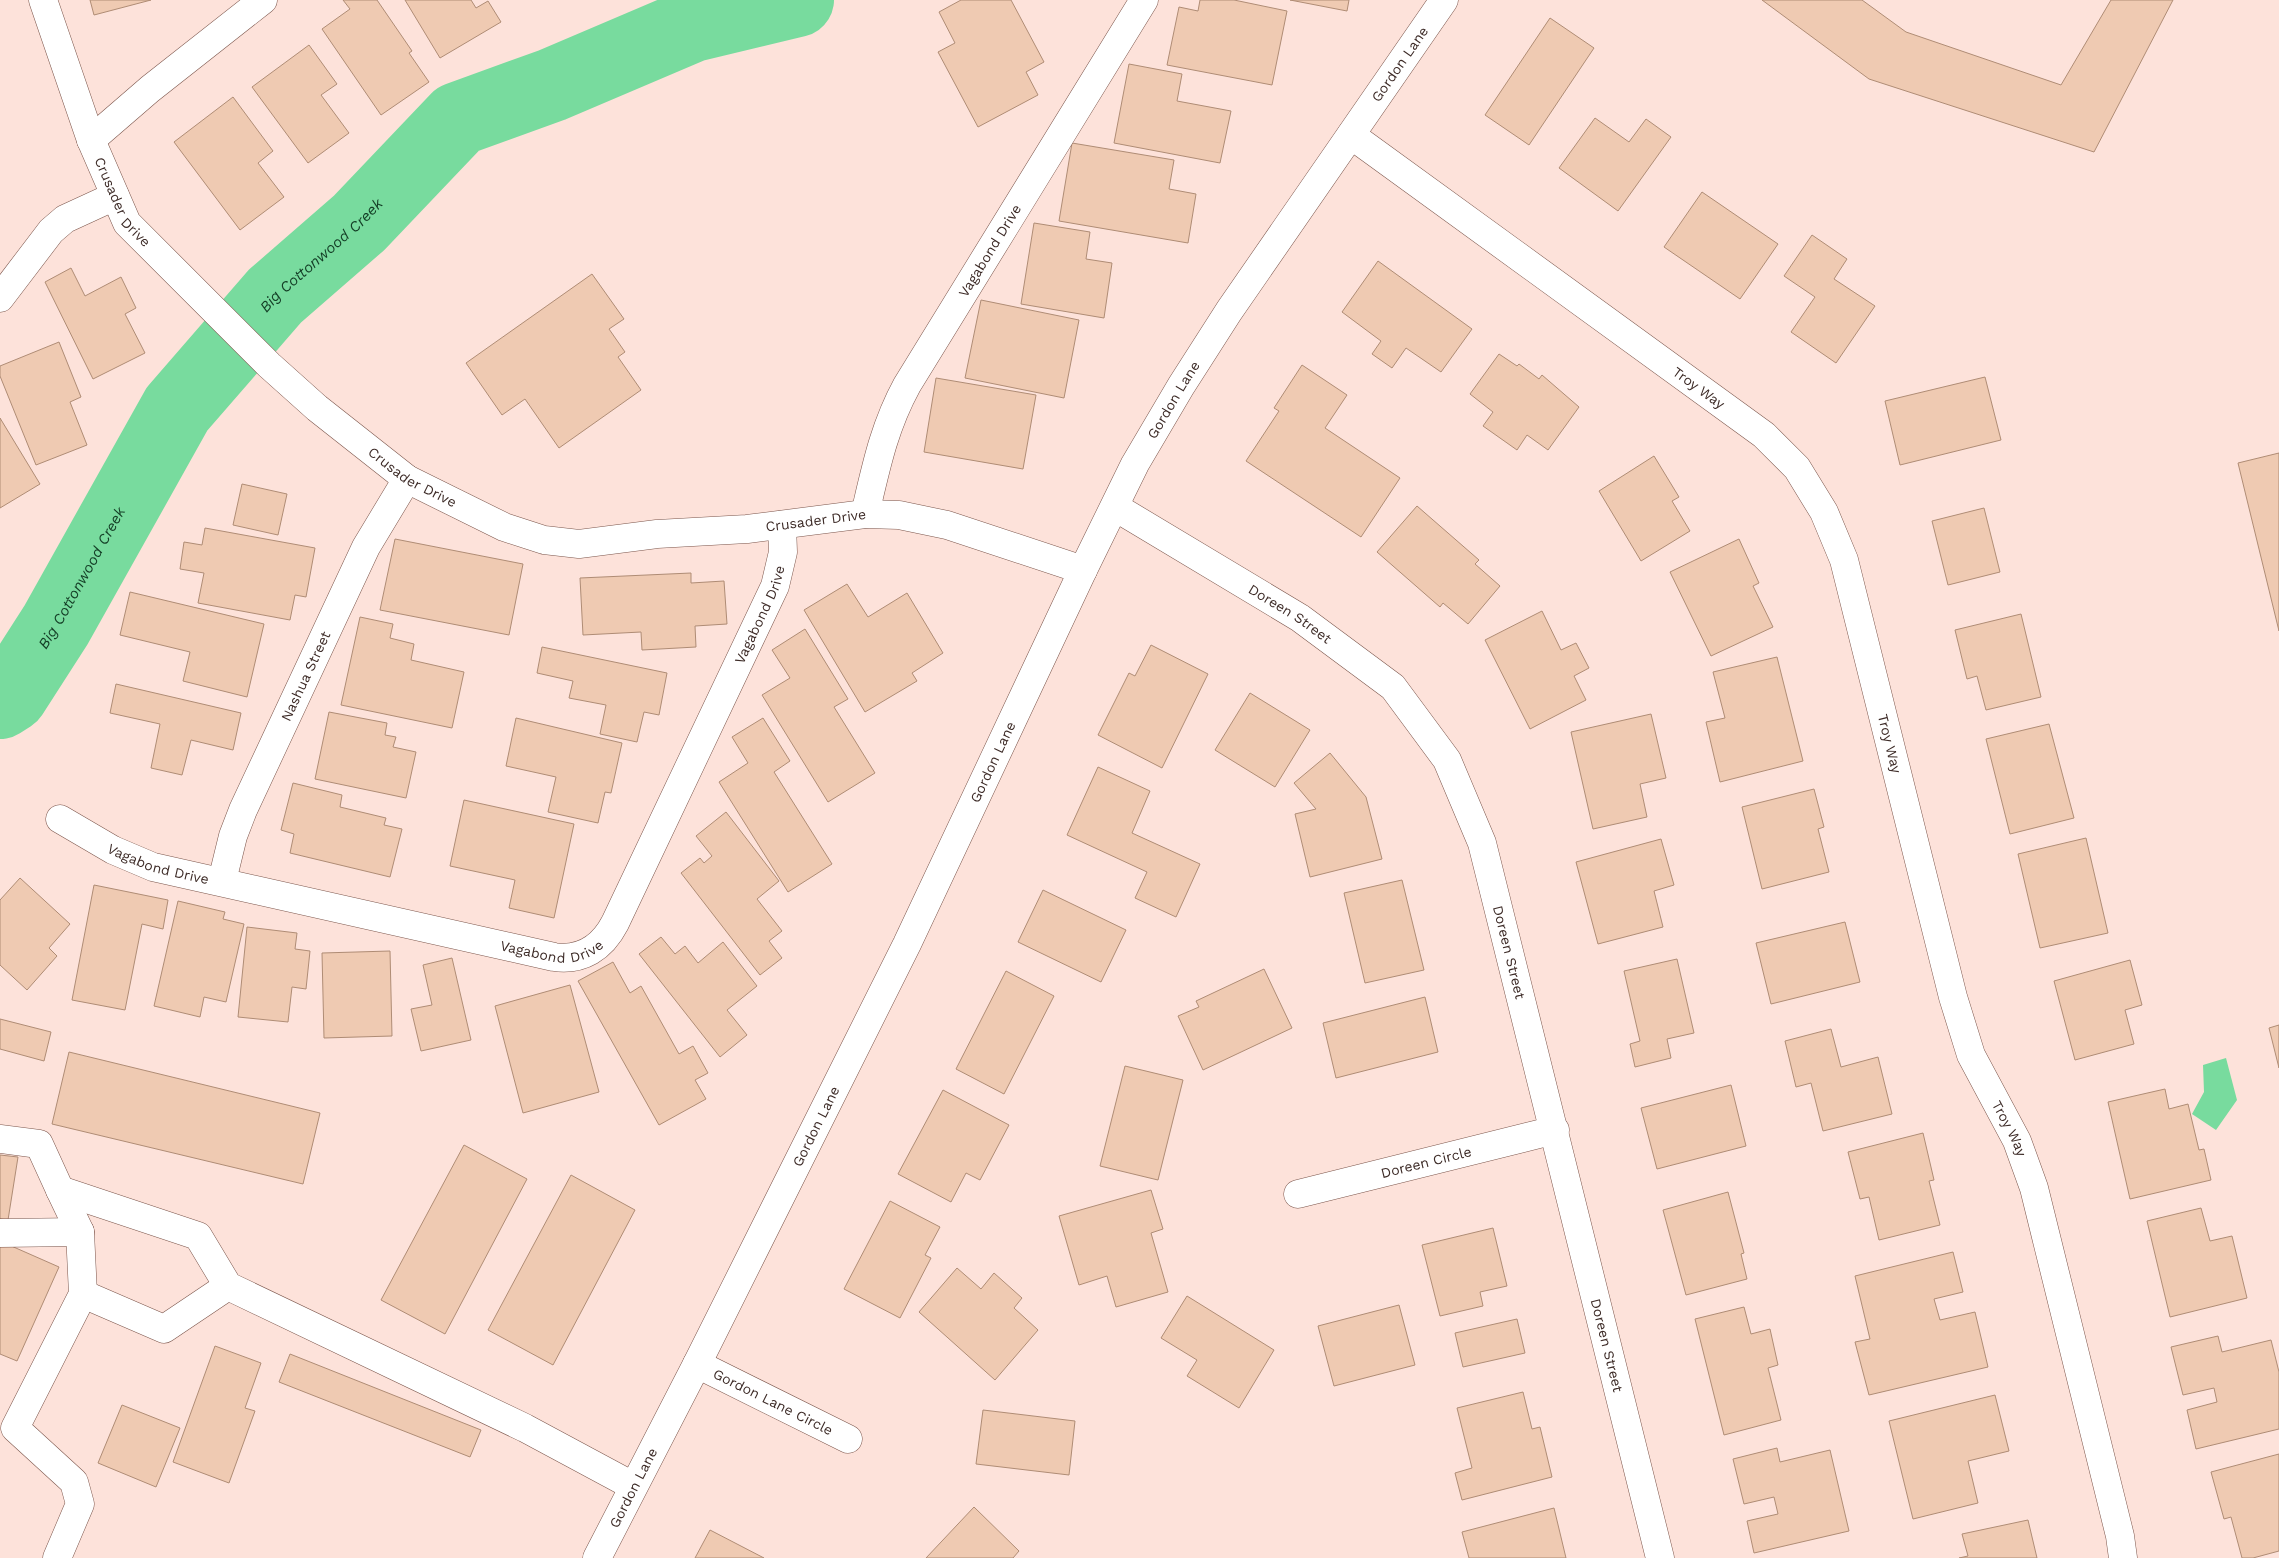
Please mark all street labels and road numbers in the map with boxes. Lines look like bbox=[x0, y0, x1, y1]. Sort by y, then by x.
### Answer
street label: Gordon Lane bbox=[1368, 23, 1431, 105]
street label: Crusader Drive bbox=[91, 155, 154, 250]
street label: Vagabond Drive bbox=[955, 201, 1024, 300]
street label: Gordon Lane bbox=[1144, 358, 1203, 441]
street label: Troy Way bbox=[1670, 364, 1729, 412]
street label: Crusader Drive bbox=[365, 444, 459, 510]
street label: Crusader Drive bbox=[765, 506, 867, 535]
street label: Vagabond Drive bbox=[731, 564, 788, 666]
street label: Doreen Street bbox=[1246, 581, 1335, 647]
street label: Nashua Street bbox=[278, 628, 334, 724]
street label: Troy Way bbox=[1875, 712, 1905, 776]
street label: Gordon Lane bbox=[967, 719, 1019, 805]
street label: Vagabond Drive bbox=[104, 840, 210, 887]
street label: Doreen Street bbox=[1490, 904, 1529, 1001]
street label: Vagabond Drive bbox=[499, 937, 606, 966]
street label: Gordon Lane bbox=[789, 1083, 843, 1169]
street label: Troy Way bbox=[1989, 1098, 2030, 1159]
street label: Doreen Circle bbox=[1379, 1143, 1473, 1181]
street label: Doreen Street bbox=[1588, 1297, 1626, 1394]
street label: Gordon Lane Circle bbox=[711, 1365, 836, 1438]
street label: Gordon Lane bbox=[606, 1445, 660, 1530]

